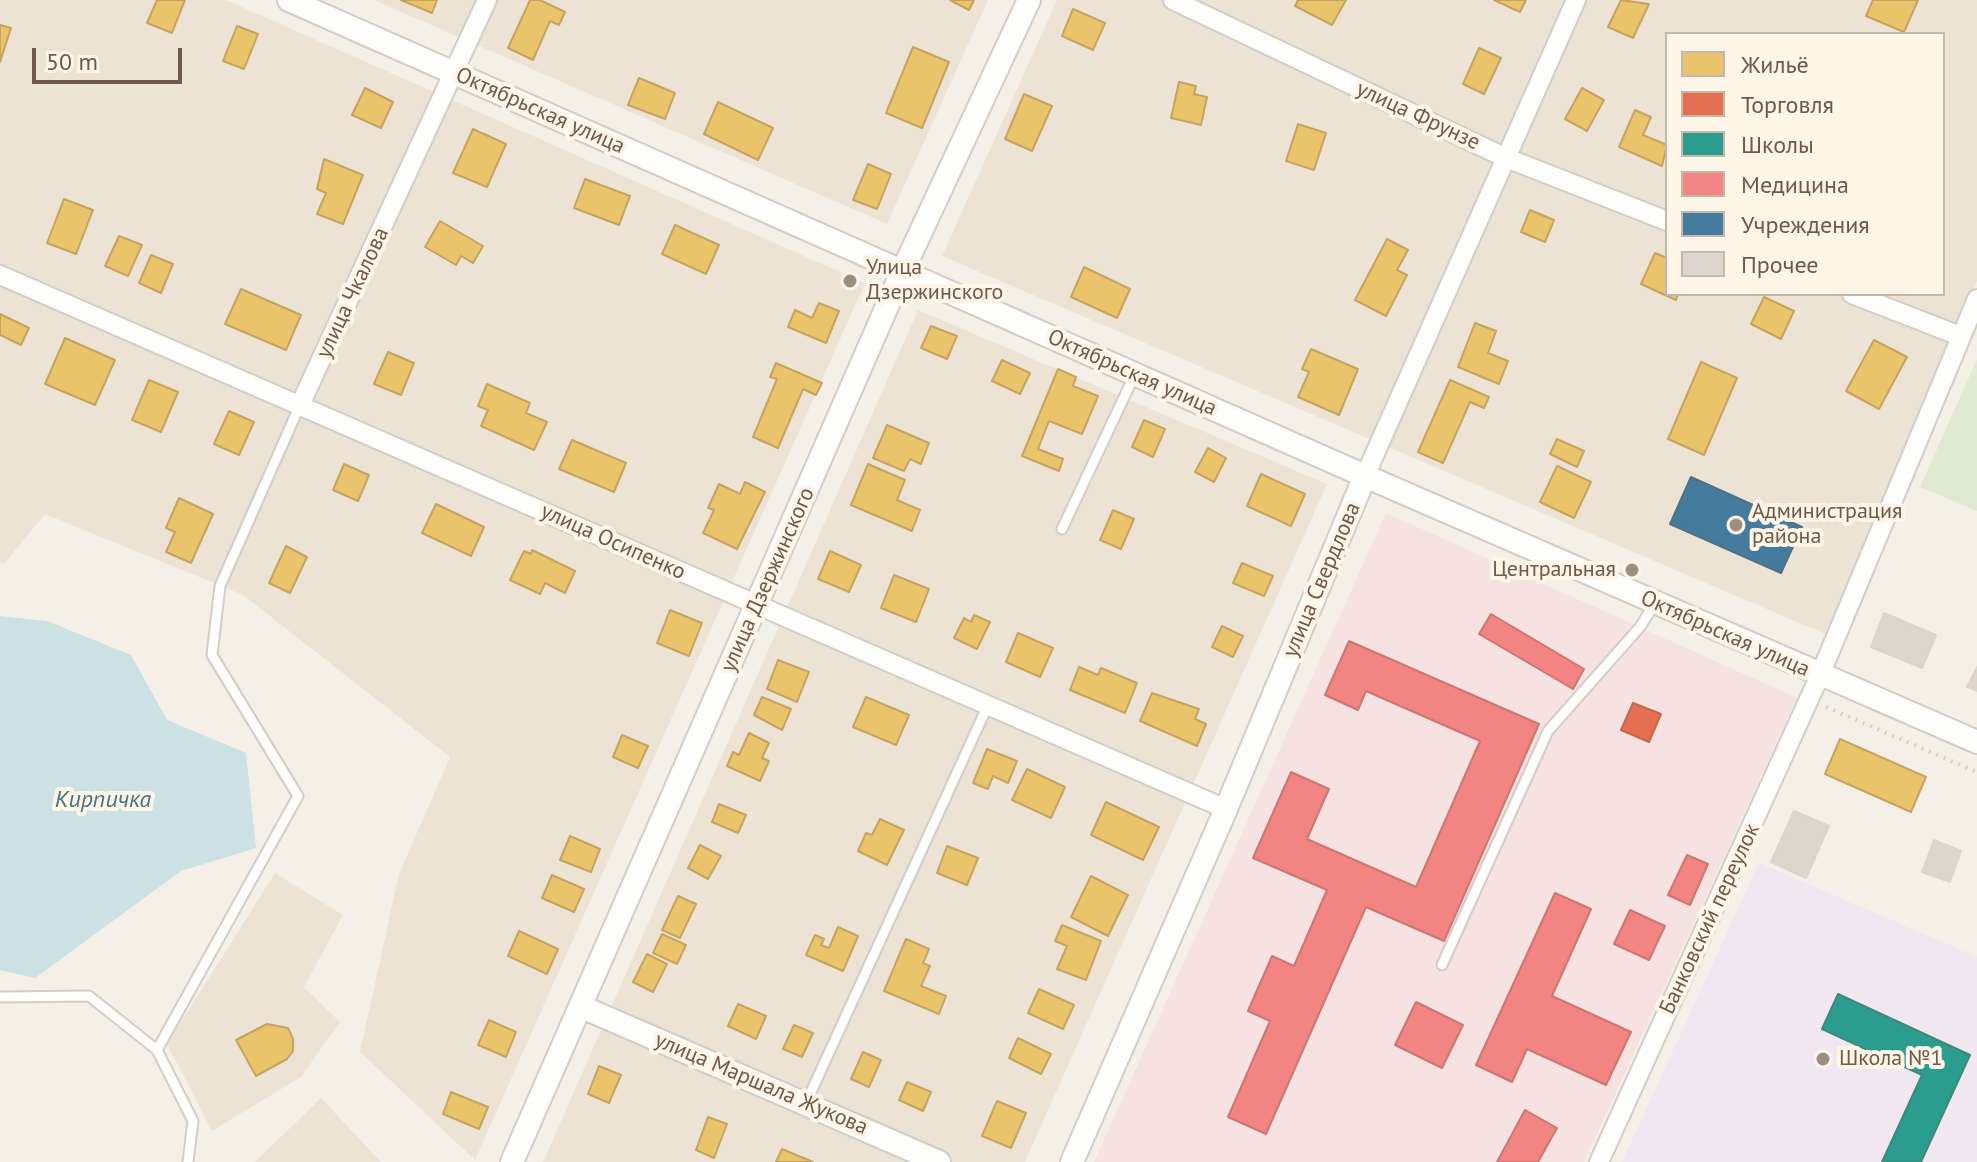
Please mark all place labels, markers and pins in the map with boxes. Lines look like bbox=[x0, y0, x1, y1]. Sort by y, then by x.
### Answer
place label: Улица Дзержинского bbox=[866, 255, 1003, 306]
marker: Улица Дзержинского bbox=[841, 272, 859, 290]
place label: Администрация района bbox=[1752, 499, 1902, 550]
marker: Администрация района bbox=[1727, 516, 1745, 534]
place label: Центральная bbox=[1492, 557, 1616, 583]
marker: Центральная bbox=[1623, 561, 1641, 579]
place label: Школа №1 bbox=[1839, 1046, 1943, 1072]
marker: Школа №1 bbox=[1814, 1050, 1832, 1068]

